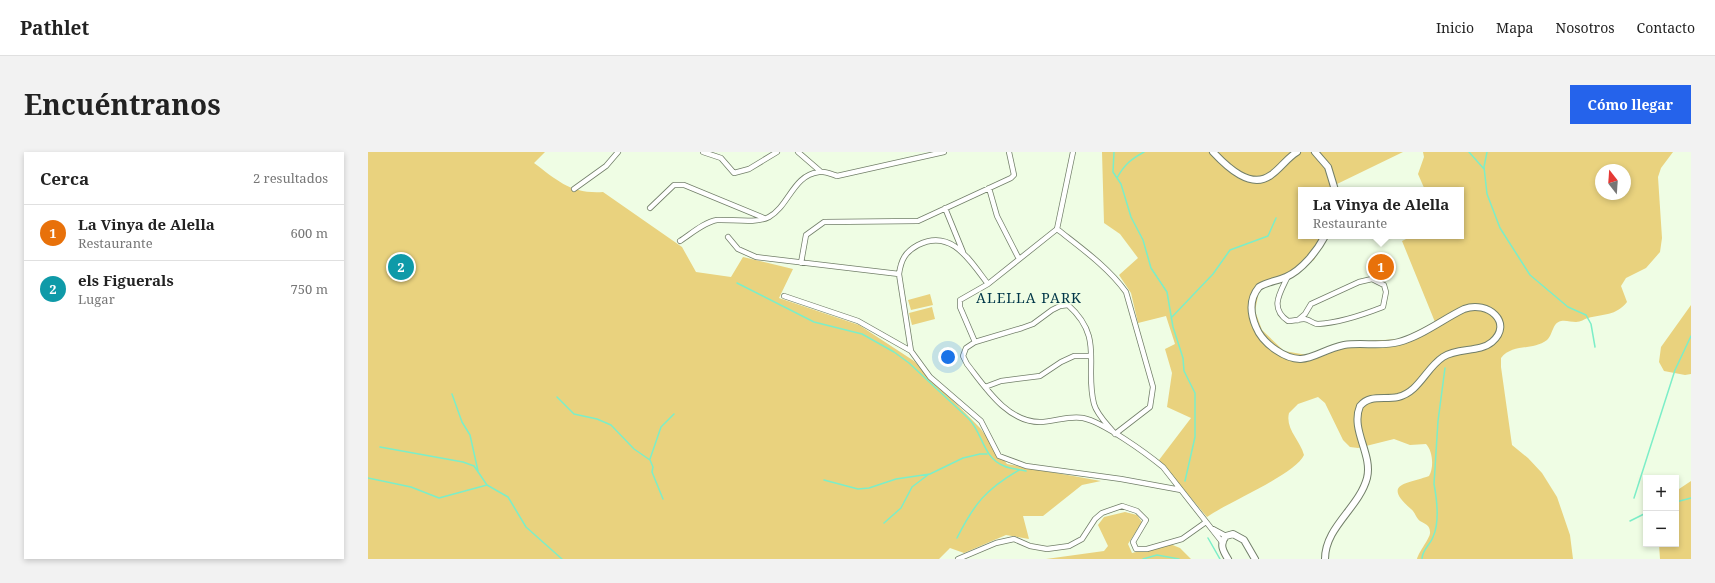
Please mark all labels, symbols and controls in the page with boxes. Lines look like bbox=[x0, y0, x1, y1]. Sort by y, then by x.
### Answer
text: Pathlet bbox=[20, 15, 89, 41]
text: Inicio bbox=[1436, 18, 1474, 37]
text: Mapa bbox=[1496, 18, 1534, 37]
text: Nosotros bbox=[1556, 18, 1615, 37]
text: Contacto bbox=[1637, 18, 1695, 37]
text: Encuéntranos bbox=[24, 85, 221, 123]
button: Cómo llegar bbox=[1570, 85, 1691, 124]
north arrow bbox=[1595, 164, 1631, 200]
text: Cerca bbox=[40, 167, 89, 190]
text: 2 resultados bbox=[253, 169, 328, 187]
popup bbox=[1298, 187, 1464, 239]
text: La Vinya de Alella bbox=[1313, 194, 1449, 214]
text: La Vinya de Alella bbox=[78, 214, 215, 234]
text: Restaurante bbox=[1313, 214, 1387, 232]
text: 1 bbox=[49, 224, 57, 242]
text: 600 m bbox=[291, 224, 328, 242]
text: Restaurante bbox=[78, 234, 153, 252]
pin: 2 bbox=[388, 252, 414, 282]
pin: 1 bbox=[1368, 252, 1394, 282]
text: els Figuerals bbox=[78, 270, 174, 290]
text: 2 bbox=[49, 280, 57, 298]
text: 750 m bbox=[291, 280, 328, 298]
district label: ALELLA PARK bbox=[976, 288, 1082, 307]
text: Lugar bbox=[78, 290, 115, 308]
your location bbox=[938, 347, 958, 367]
map controls bbox=[1643, 475, 1679, 547]
button: + bbox=[1643, 475, 1679, 511]
button: − bbox=[1643, 511, 1679, 547]

